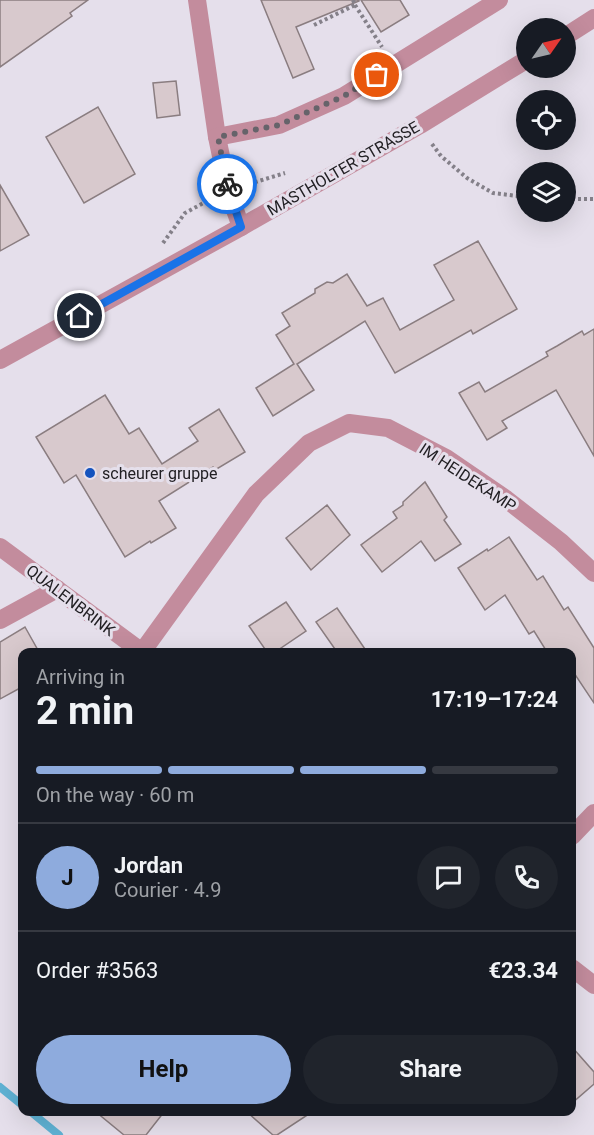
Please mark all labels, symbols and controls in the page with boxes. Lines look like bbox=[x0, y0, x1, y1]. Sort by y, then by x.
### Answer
north arrow bbox=[516, 18, 576, 78]
map controls bbox=[516, 18, 576, 222]
pin bbox=[351, 49, 402, 100]
icon: bag bbox=[360, 58, 393, 91]
button: locate bbox=[516, 90, 576, 150]
street label: MASTHOLTER STRASSE bbox=[264, 117, 423, 220]
courier bbox=[197, 154, 257, 214]
button: layers bbox=[516, 162, 576, 222]
icon: bike bbox=[211, 168, 244, 201]
pin bbox=[54, 290, 105, 341]
icon: home bbox=[63, 299, 96, 332]
street label: IM HEIDEKAMP bbox=[416, 439, 520, 516]
place label: scheurer gruppe bbox=[102, 464, 218, 483]
marker: scheurer gruppe bbox=[83, 466, 97, 480]
street label: QUALENBRINK bbox=[22, 561, 120, 641]
text: Arriving in bbox=[36, 665, 125, 689]
text: 17:19–17:24 bbox=[431, 687, 558, 712]
text: 2 min bbox=[36, 688, 134, 734]
text: On the way · 60 m bbox=[36, 783, 194, 807]
button: chat bbox=[417, 846, 480, 909]
button: phone bbox=[495, 846, 558, 909]
text: Jordan bbox=[114, 853, 183, 878]
text: J bbox=[61, 865, 74, 890]
text: Courier · 4.9 bbox=[114, 878, 221, 902]
text: Order #3563 bbox=[36, 958, 158, 983]
text: €23.34 bbox=[489, 958, 558, 983]
button: Help bbox=[36, 1035, 291, 1104]
button: Share bbox=[303, 1035, 558, 1104]

